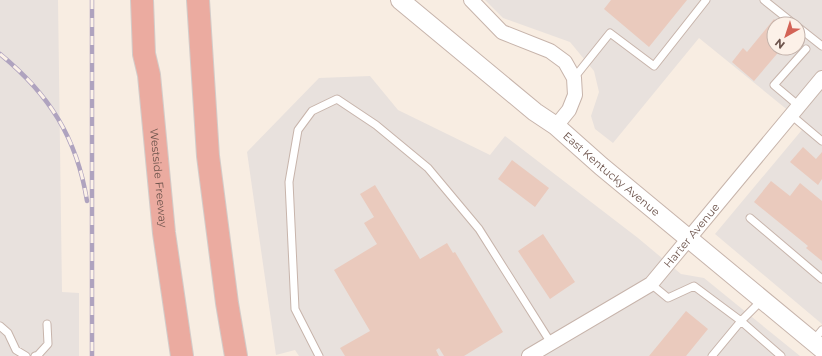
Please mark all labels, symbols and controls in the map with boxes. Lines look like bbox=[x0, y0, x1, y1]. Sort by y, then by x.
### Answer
north arrow bbox=[766, 16, 806, 56]
text: N bbox=[772, 36, 788, 52]
street label: Westside Freeway bbox=[147, 128, 170, 228]
street label: East Kentucky Avenue bbox=[560, 129, 663, 219]
street label: Harter Avenue bbox=[661, 200, 723, 270]

